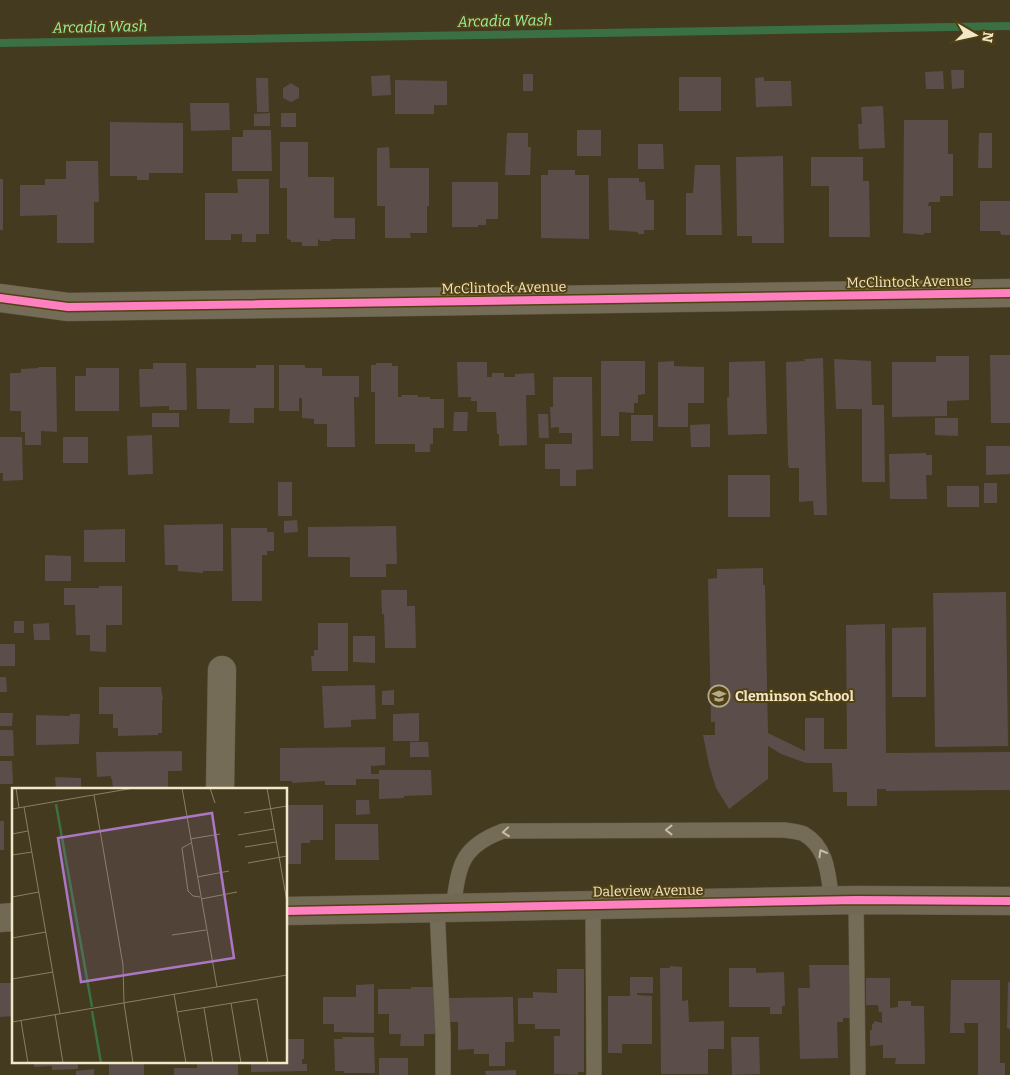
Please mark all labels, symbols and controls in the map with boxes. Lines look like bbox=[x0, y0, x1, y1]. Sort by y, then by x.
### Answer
north arrow bbox=[950, 10, 1000, 60]
water label: Arcadia Wash bbox=[456, 11, 553, 31]
water label: Arcadia Wash bbox=[51, 17, 148, 37]
text: N bbox=[978, 30, 997, 44]
street label: McClintock Avenue bbox=[846, 272, 972, 292]
street label: McClintock Avenue bbox=[441, 278, 567, 298]
school or university icon: Cleminson School bbox=[707, 684, 731, 708]
place label: Cleminson School bbox=[735, 688, 854, 705]
inset map bbox=[12, 788, 288, 1062]
one-way arrow bbox=[664, 825, 672, 835]
one-way arrow bbox=[502, 826, 510, 837]
one-way arrow bbox=[818, 850, 828, 859]
street label: Daleview Avenue bbox=[592, 882, 704, 900]

